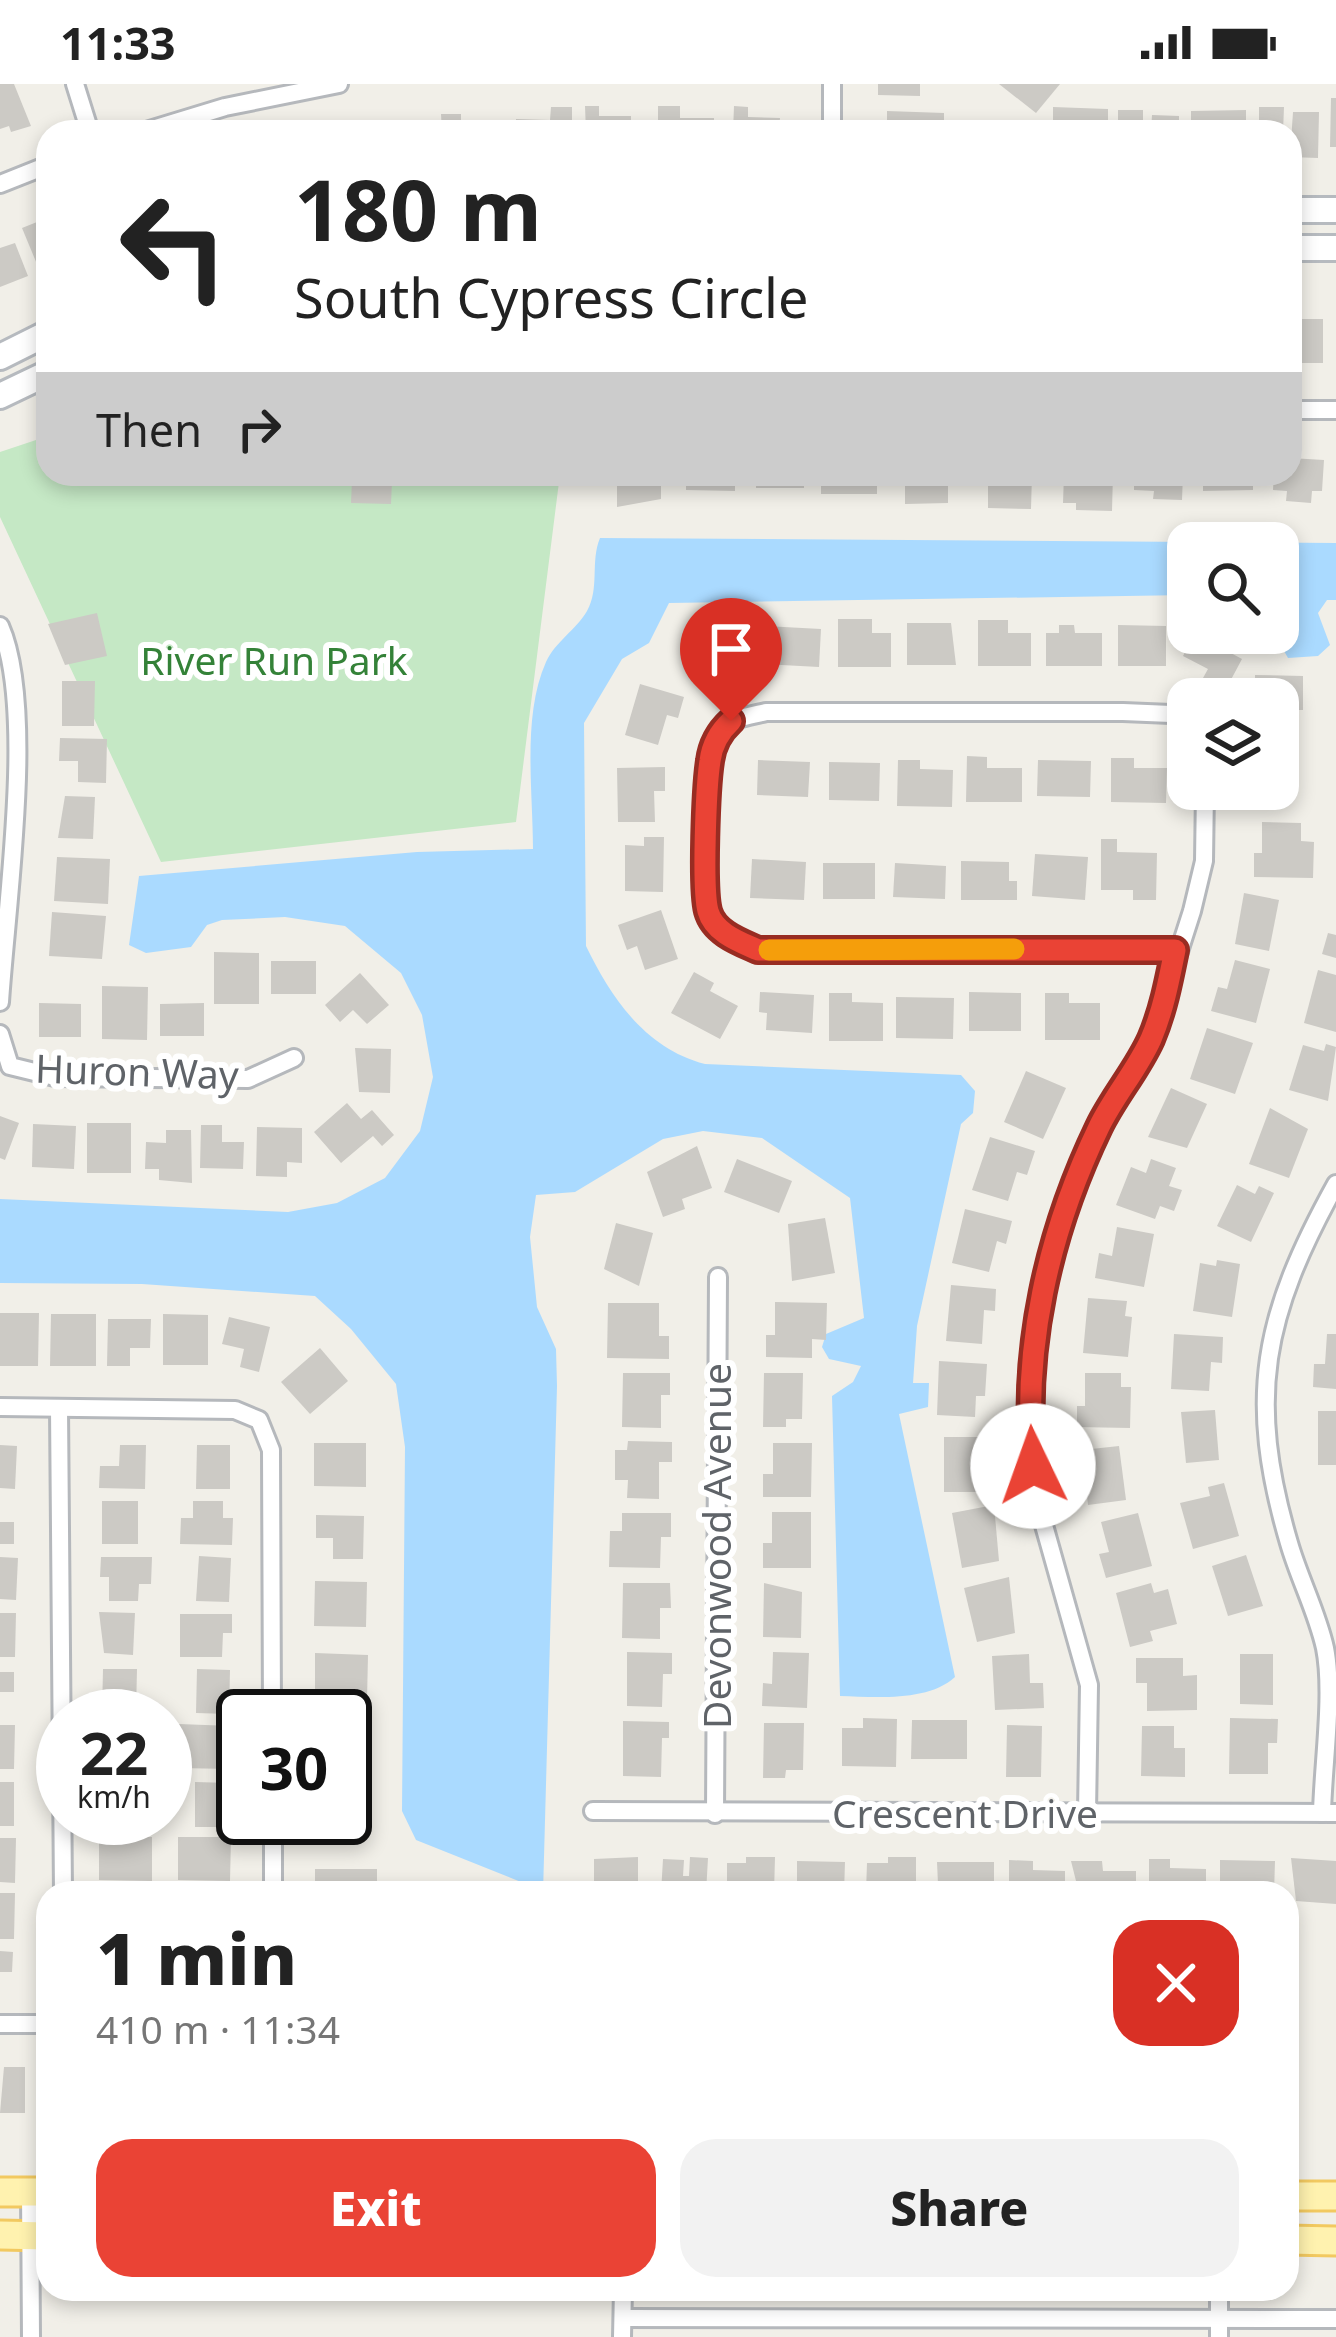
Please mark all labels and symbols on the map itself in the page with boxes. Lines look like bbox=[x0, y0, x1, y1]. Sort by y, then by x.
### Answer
pin bbox=[680, 598, 782, 721]
park label: River Run Park bbox=[140, 633, 408, 686]
street label: Huron Way bbox=[34, 1040, 240, 1101]
street label: Devonwood Avenue bbox=[689, 1363, 742, 1729]
position arrow bbox=[970, 1403, 1096, 1529]
speed limit sign: 30 bbox=[216, 1689, 372, 1845]
street label: Crescent Drive bbox=[832, 1786, 1098, 1839]

